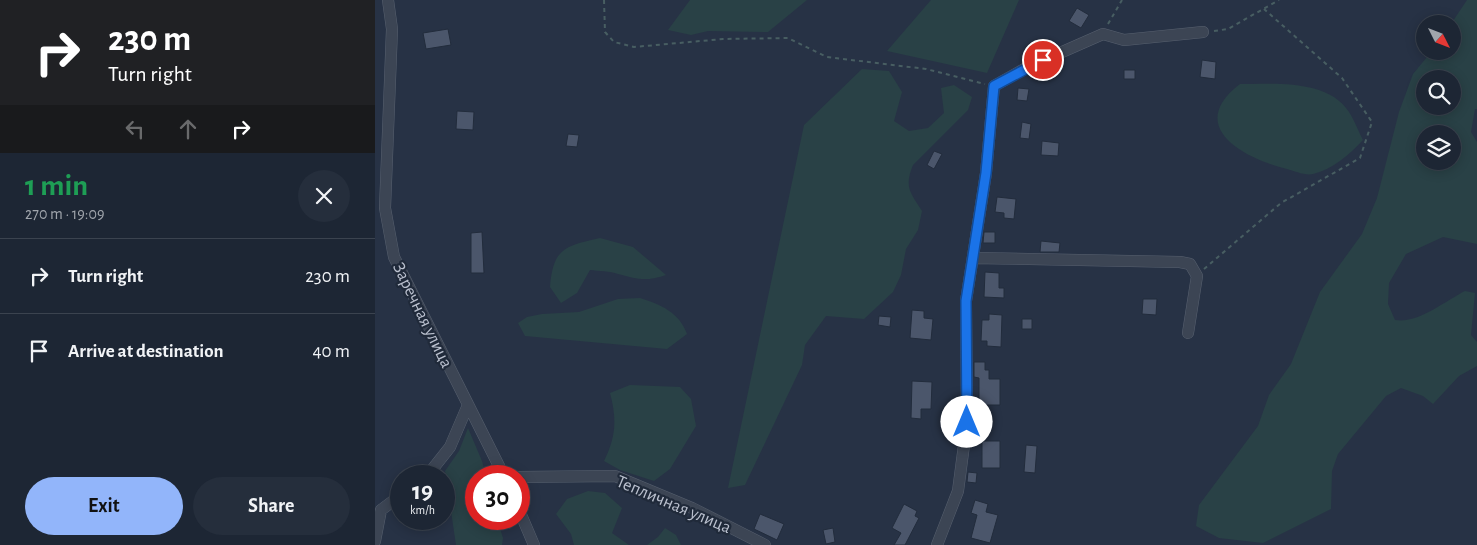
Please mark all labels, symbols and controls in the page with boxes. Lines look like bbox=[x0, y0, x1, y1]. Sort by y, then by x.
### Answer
north arrow bbox=[1416, 15, 1461, 60]
map controls bbox=[1416, 15, 1461, 170]
icon: right bbox=[25, 20, 90, 85]
text: 230 m bbox=[108, 22, 191, 57]
pin bbox=[1022, 39, 1064, 81]
icon: arrive bbox=[1029, 46, 1057, 74]
text: Turn right bbox=[108, 63, 192, 85]
button: search bbox=[1416, 70, 1461, 115]
icon: left bbox=[121, 115, 149, 143]
icon: ahead bbox=[174, 115, 202, 143]
icon: right bbox=[227, 115, 255, 143]
button: layers bbox=[1416, 125, 1461, 170]
button: close bbox=[298, 170, 350, 222]
text: 1 min bbox=[25, 171, 88, 201]
text: 270 m · 19:09 bbox=[25, 206, 104, 222]
street label: Заречная улица bbox=[389, 260, 455, 371]
icon: right bbox=[25, 262, 53, 290]
text: Turn right bbox=[68, 267, 143, 286]
text: 230 m bbox=[305, 267, 350, 286]
icon: arrive bbox=[25, 337, 53, 365]
text: Arrive at destination bbox=[68, 342, 224, 361]
text: 40 m bbox=[312, 342, 350, 361]
position arrow bbox=[940, 395, 992, 447]
speed limit sign: 30 bbox=[465, 465, 530, 530]
street label: Тепличная улица bbox=[614, 473, 734, 537]
button: Exit bbox=[25, 477, 183, 535]
button: Share bbox=[193, 477, 350, 535]
text: 19 bbox=[412, 479, 433, 504]
text: km/h bbox=[410, 504, 435, 516]

